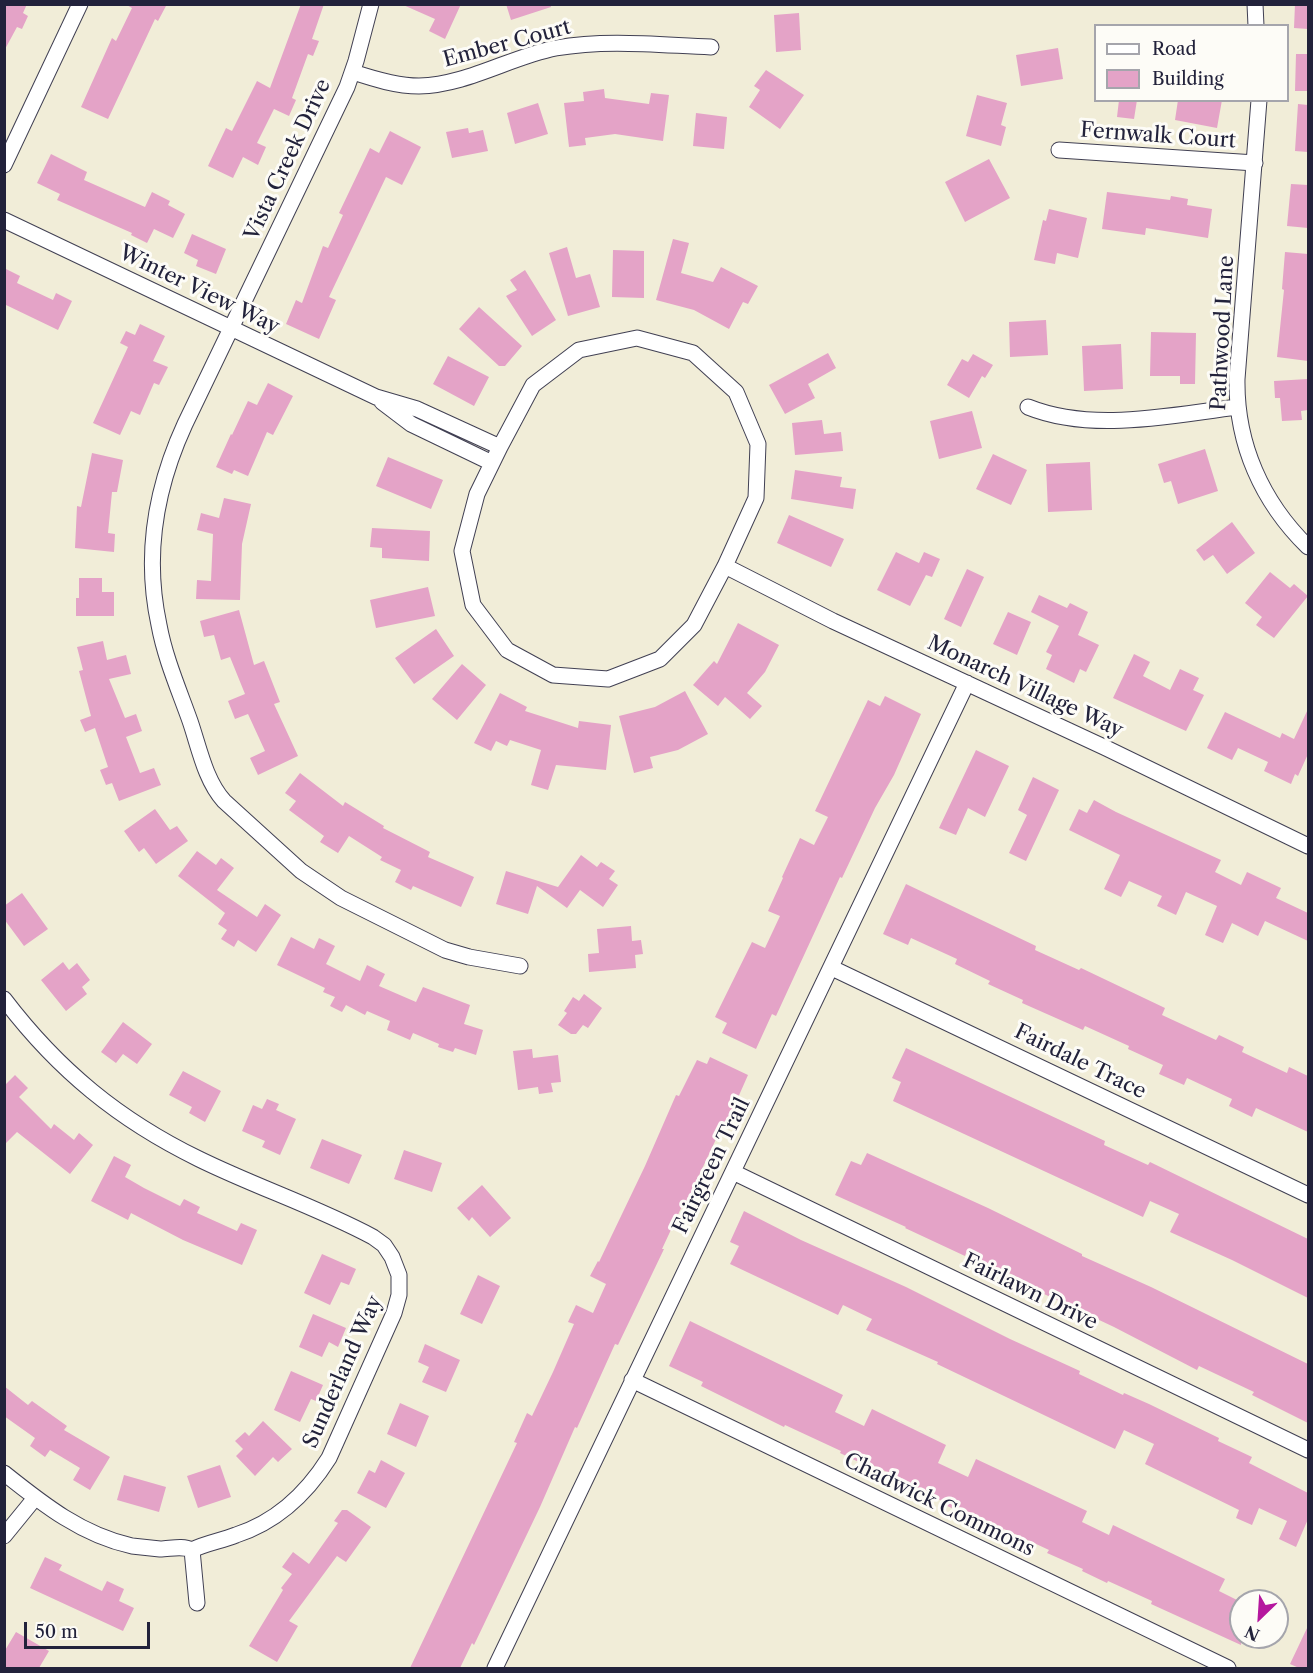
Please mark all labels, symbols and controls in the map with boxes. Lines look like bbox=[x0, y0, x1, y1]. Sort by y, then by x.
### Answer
street label: Ember Court bbox=[440, 15, 574, 73]
legend bbox=[1094, 24, 1289, 102]
text: Road bbox=[1152, 38, 1197, 60]
text: Building bbox=[1152, 68, 1224, 90]
street label: Vista Creek Drive bbox=[240, 75, 336, 245]
street label: Fernwalk Court bbox=[1079, 118, 1237, 154]
street label: Winter View Way bbox=[115, 240, 283, 340]
street label: Pathwood Lane bbox=[1206, 255, 1240, 411]
street label: Monarch Village Way bbox=[923, 631, 1127, 743]
street label: Fairdale Trace bbox=[1010, 1019, 1150, 1105]
street label: Fairgreen Trail bbox=[668, 1094, 756, 1238]
street label: Fairlawn Drive bbox=[959, 1249, 1101, 1335]
street label: Sunderland Way bbox=[298, 1292, 388, 1452]
street label: Chadwick Commons bbox=[840, 1448, 1038, 1562]
north arrow bbox=[1229, 1589, 1289, 1649]
scale bar bbox=[27, 1610, 153, 1648]
text: 50 m bbox=[35, 1621, 78, 1643]
text: N bbox=[1242, 1621, 1263, 1646]

